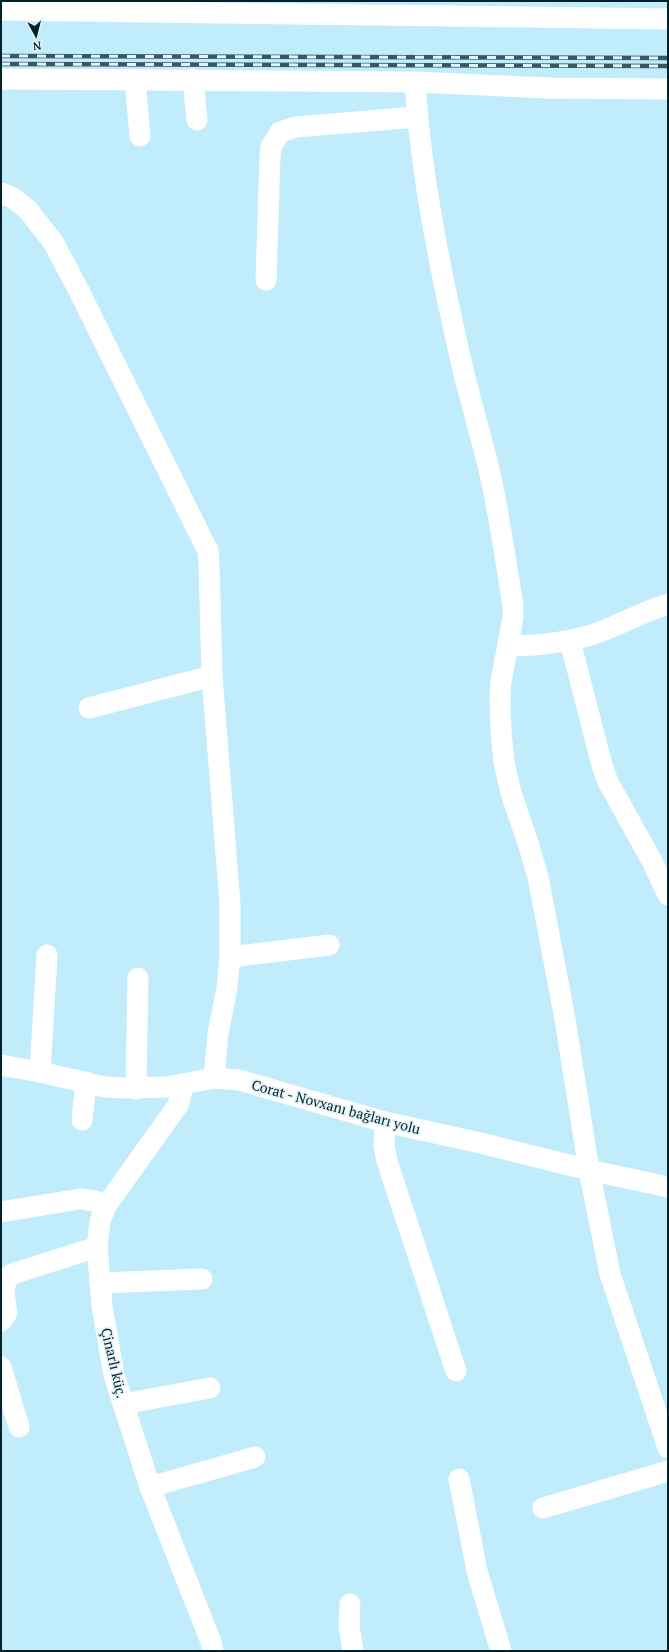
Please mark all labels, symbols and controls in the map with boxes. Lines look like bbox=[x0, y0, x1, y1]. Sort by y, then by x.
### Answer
north arrow bbox=[16, 16, 56, 56]
text: N bbox=[32, 38, 42, 53]
street label: Corat - Novxanı bağları yolu bbox=[250, 1075, 423, 1138]
street label: Çinarlı küç. bbox=[97, 1326, 132, 1400]

